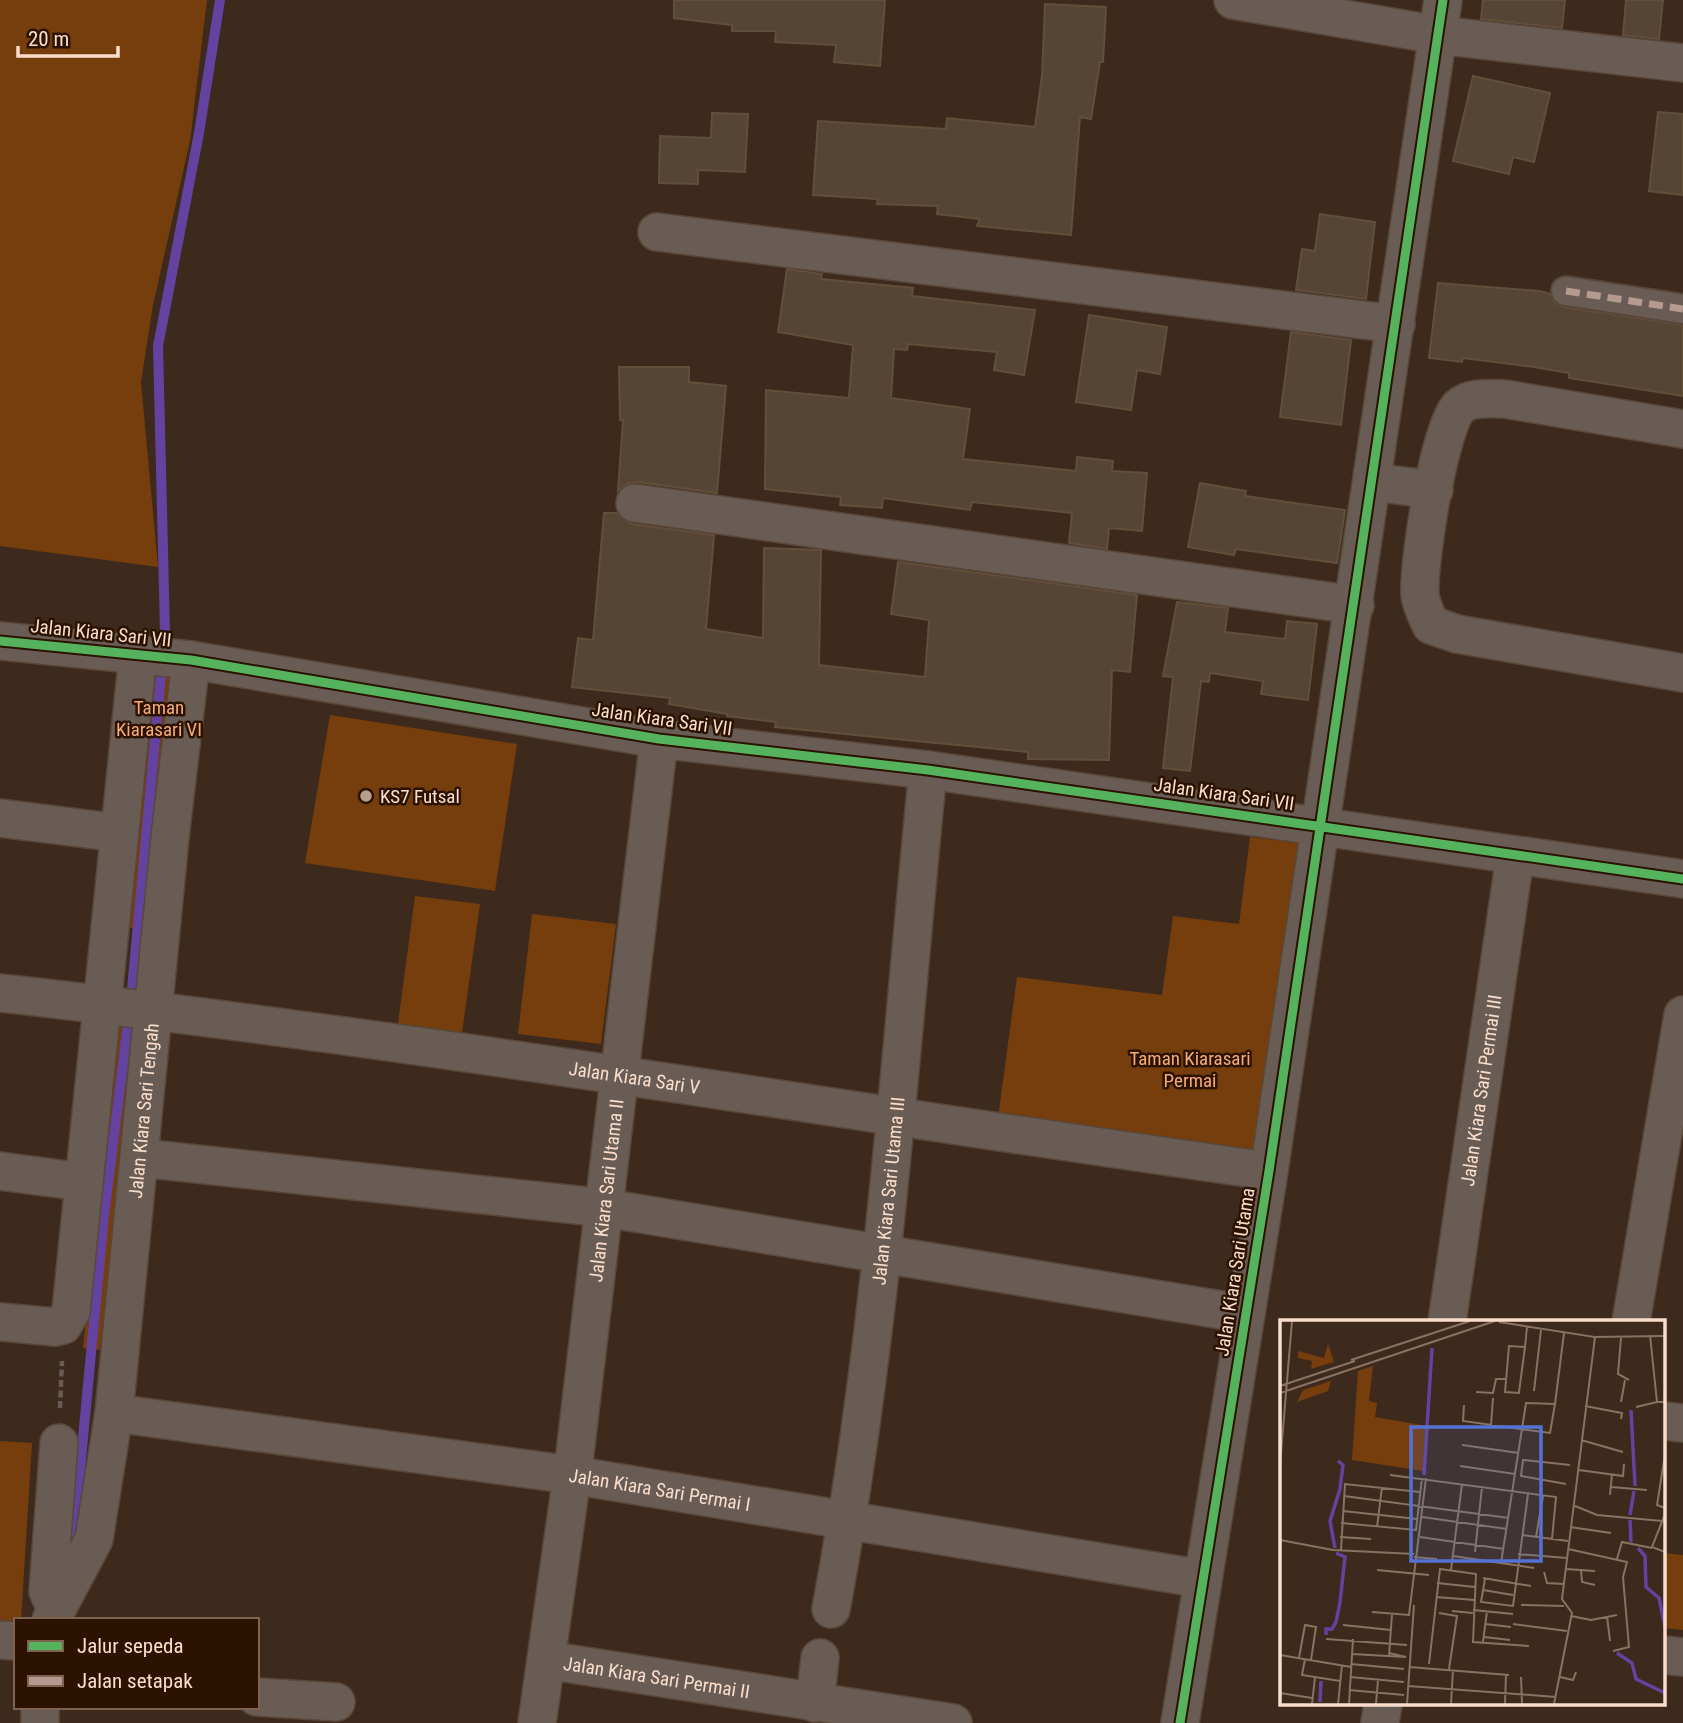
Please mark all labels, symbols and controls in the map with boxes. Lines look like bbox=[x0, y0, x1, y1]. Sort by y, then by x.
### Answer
scale bar bbox=[18, 14, 117, 58]
text: 20 m bbox=[28, 27, 69, 51]
street label: Jalan Kiara Sari VII bbox=[29, 614, 173, 652]
park label: Taman Kiarasari VI bbox=[116, 696, 202, 741]
street label: Jalan Kiara Sari VII bbox=[590, 698, 734, 740]
street label: Jalan Kiara Sari VII bbox=[1152, 773, 1296, 815]
place label: KS7 Futsal bbox=[380, 785, 460, 808]
marker: KS7 Futsal bbox=[358, 788, 374, 804]
street label: Jalan Kiara Sari Permai III bbox=[1456, 993, 1506, 1188]
street label: Jalan Kiara Sari Tengah bbox=[123, 1022, 163, 1199]
park label: Taman Kiarasari Permai bbox=[1129, 1047, 1251, 1092]
street label: Jalan Kiara Sari V bbox=[567, 1056, 702, 1099]
street label: Jalan Kiara Sari Utama III bbox=[867, 1096, 909, 1286]
street label: Jalan Kiara Sari Utama II bbox=[584, 1098, 628, 1283]
street label: Jalan Kiara Sari Utama bbox=[1210, 1186, 1260, 1358]
inset map bbox=[1280, 1320, 1666, 1706]
street label: Jalan Kiara Sari Permai I bbox=[567, 1463, 752, 1516]
legend bbox=[14, 1618, 259, 1709]
text: Jalur sepeda bbox=[77, 1634, 184, 1658]
street label: Jalan Kiara Sari Permai II bbox=[562, 1651, 752, 1703]
text: Jalan setapak bbox=[77, 1669, 193, 1693]

